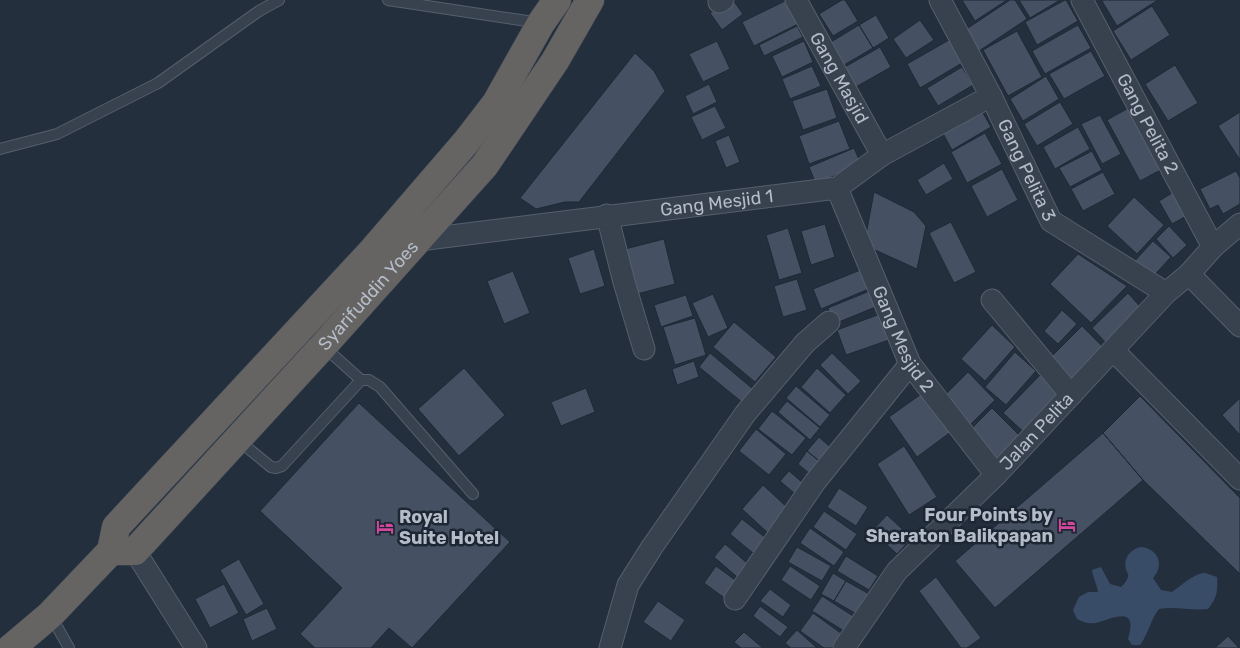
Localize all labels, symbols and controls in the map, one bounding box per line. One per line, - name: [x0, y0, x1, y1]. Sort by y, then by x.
- street label: Gang Masjid: [805, 28, 873, 127]
- street label: Gang Pelita 2: [1112, 70, 1183, 178]
- street label: Gang Pelita 3: [993, 115, 1061, 225]
- street label: Gang Mesjid 1: [659, 185, 774, 221]
- street label: Syarifuddin Yoes: [313, 236, 423, 355]
- street label: Gang Mesjid 2: [868, 282, 939, 397]
- street label: Jalan Pelita: [995, 388, 1078, 475]
- place label: Four Points by Sheraton Balikpapan: [866, 504, 1053, 547]
- place label: Royal Suite Hotel: [399, 506, 499, 549]
- hotel icon: Four Points by Sheraton Balikpapan: [1057, 515, 1077, 535]
- hotel icon: Royal Suite Hotel: [375, 517, 395, 537]

